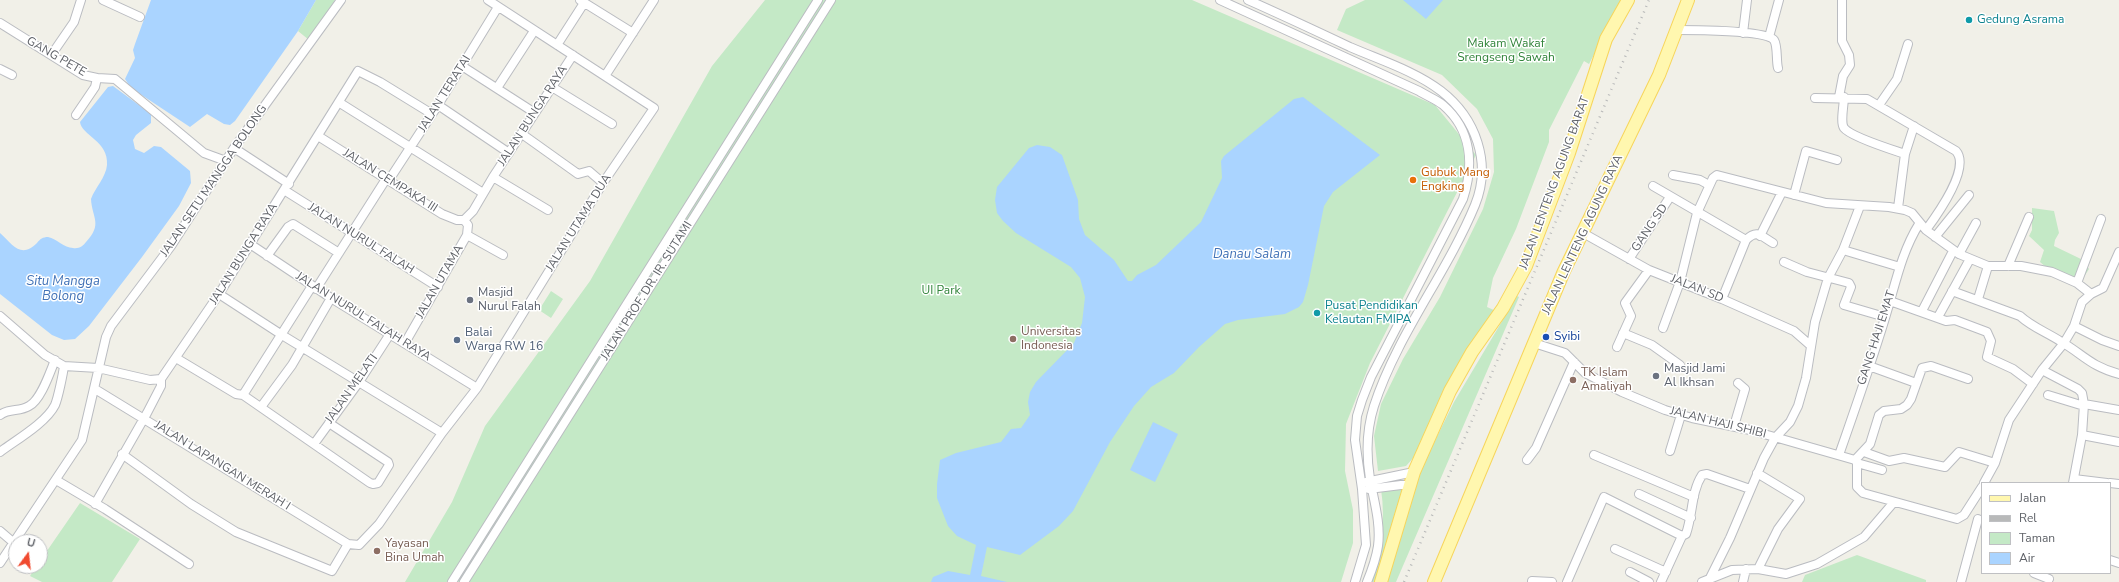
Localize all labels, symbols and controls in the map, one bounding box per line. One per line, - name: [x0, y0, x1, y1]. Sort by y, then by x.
- place label: Gedung Asrama: [1977, 13, 2064, 27]
- marker: Gedung Asrama: [1964, 15, 1974, 25]
- street label: GANG PETE: [23, 34, 89, 80]
- park label: Makam Wakaf Srengseng Sawah: [1457, 37, 1555, 65]
- street label: JALAN TERATAI: [416, 53, 474, 135]
- street label: JALAN BUNGA RAYA: [495, 63, 571, 169]
- street label: JALAN LENTENG AGUNG BARAT: [1517, 94, 1593, 272]
- street label: JALAN SETU MANGGA BOLONG: [158, 102, 270, 260]
- street label: JALAN CEMPAKA III: [340, 146, 440, 216]
- street label: JALAN LENTENG AGUNG RAYA: [1540, 153, 1626, 317]
- place label: Gubuk Mang Engking: [1421, 166, 1490, 194]
- street label: JALAN UTAMA DUA: [543, 172, 615, 274]
- marker: Gubuk Mang Engking: [1408, 175, 1418, 185]
- street label: JALAN NURUL FALAH: [305, 200, 417, 278]
- street label: JALAN BUNGA RAYA: [207, 201, 281, 307]
- street label: GANG SD: [1629, 201, 1671, 255]
- street label: JALAN PROF. DR. IR. SUTAMI: [598, 219, 696, 363]
- street label: JALAN UTAMA: [413, 243, 467, 321]
- water label: Danau Salam: [1213, 247, 1291, 263]
- street label: JALAN NURUL FALAH RAYA: [293, 269, 433, 365]
- street label: JALAN SD: [1668, 272, 1726, 306]
- water label: Situ Mangga Bolong: [26, 274, 100, 305]
- park label: UI Park: [922, 284, 960, 298]
- place label: Masjid Nurul Falah: [478, 286, 541, 314]
- street label: GANG HAJI EMAT: [1855, 289, 1899, 387]
- marker: Masjid Nurul Falah: [465, 295, 475, 305]
- place label: Pusat Pendidikan Kelautan FMIPA: [1325, 299, 1418, 327]
- marker: Pusat Pendidikan Kelautan FMIPA: [1312, 308, 1322, 318]
- place label: Universitas Indonesia: [1021, 325, 1081, 353]
- place label: Balai Warga RW 16: [465, 326, 543, 354]
- place label: Syibi: [1554, 330, 1580, 344]
- marker: Syibi: [1541, 332, 1551, 342]
- marker: Universitas Indonesia: [1008, 334, 1018, 344]
- marker: Balai Warga RW 16: [452, 335, 462, 345]
- street label: JALAN MELATI: [323, 352, 381, 426]
- place label: Masjid Jami Al Ikhsan: [1664, 362, 1725, 390]
- place label: TK Islam Amaliyah: [1581, 366, 1632, 394]
- marker: Masjid Jami Al Ikhsan: [1651, 371, 1661, 381]
- marker: TK Islam Amaliyah: [1568, 375, 1578, 385]
- street label: JALAN HAJI SHIBI: [1668, 404, 1768, 442]
- street label: JALAN LAPANGAN MERAH I: [151, 418, 293, 514]
- legend: [1981, 482, 2111, 574]
- text: Jalan: [2019, 490, 2046, 506]
- text: Rel: [2019, 510, 2037, 526]
- text: Taman: [2019, 530, 2055, 546]
- north arrow: [8, 534, 48, 574]
- text: U: [25, 535, 37, 551]
- place label: Yayasan Bina Umah: [385, 537, 444, 565]
- marker: Yayasan Bina Umah: [372, 546, 382, 556]
- text: Air: [2019, 550, 2035, 566]

